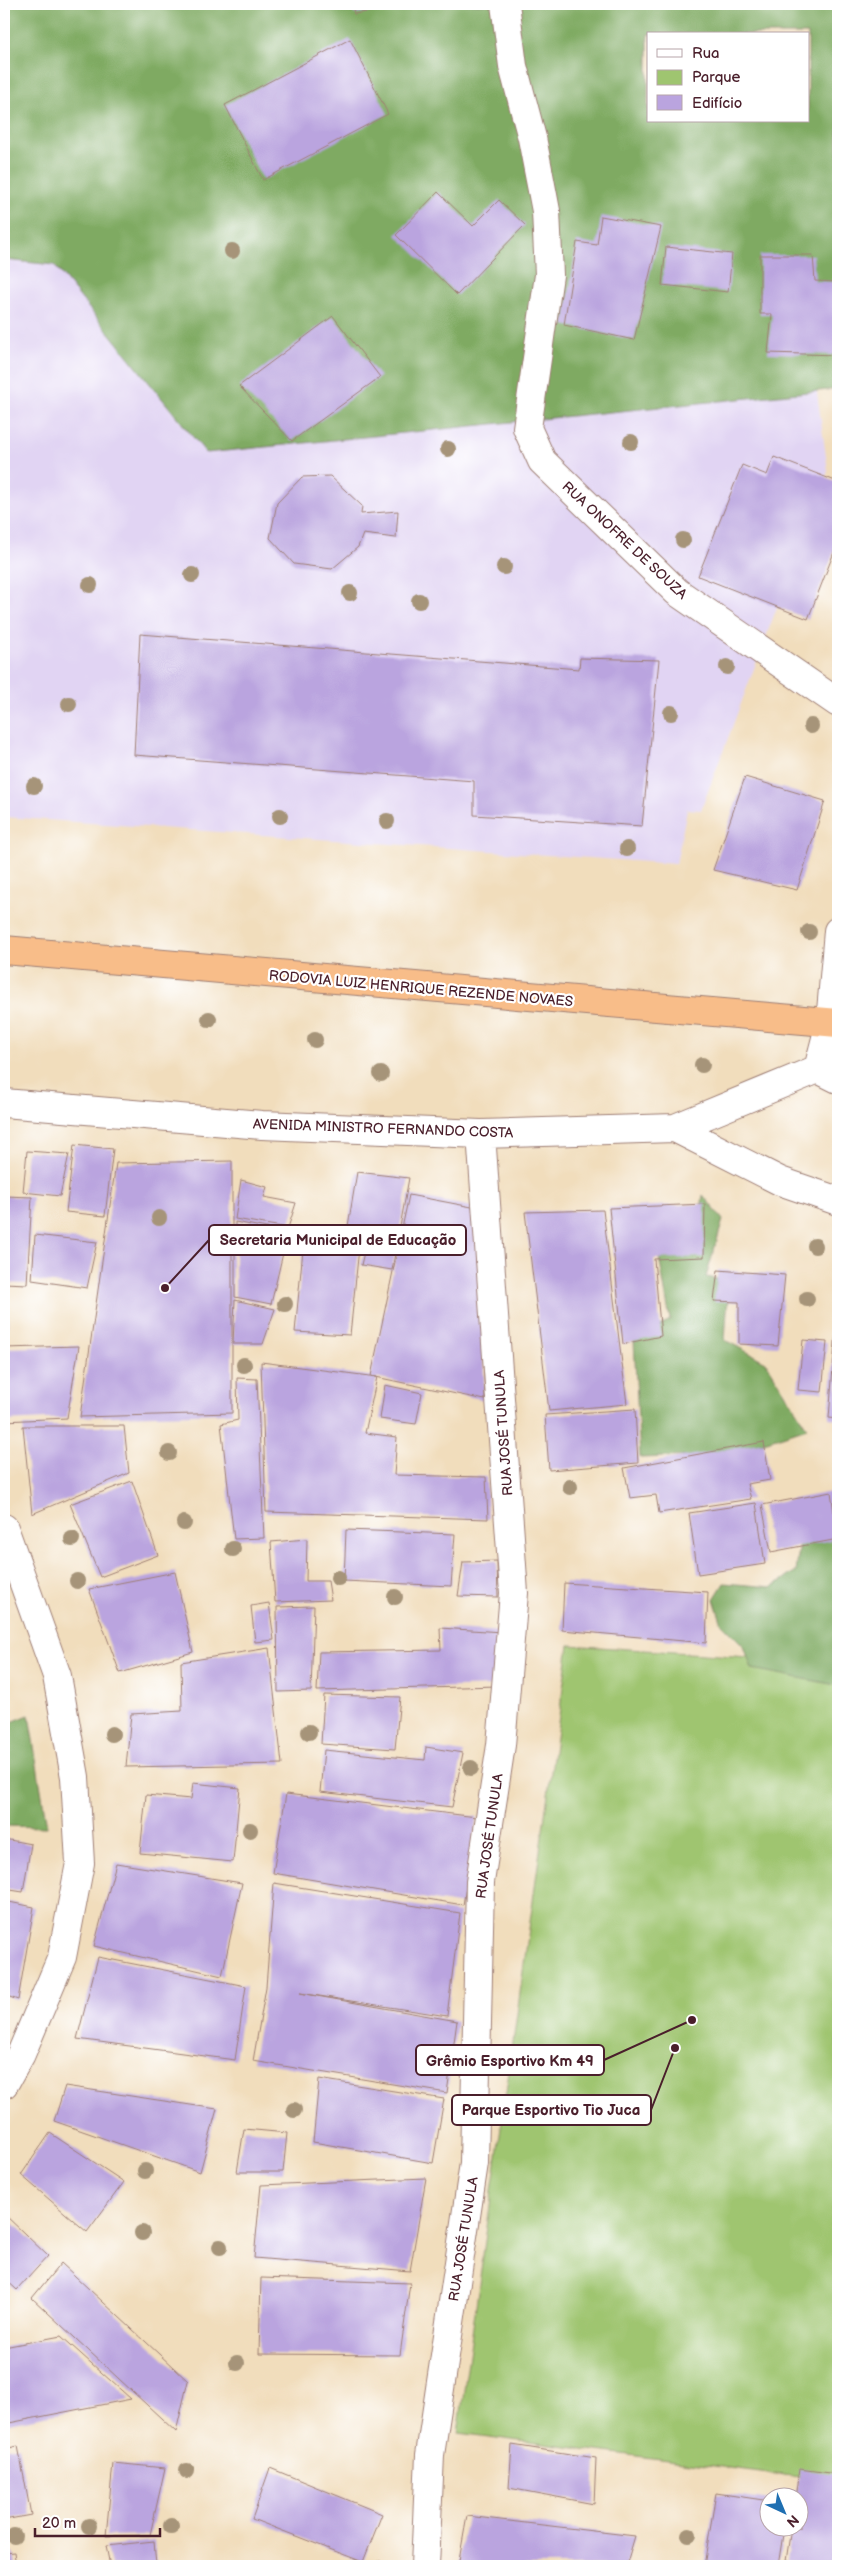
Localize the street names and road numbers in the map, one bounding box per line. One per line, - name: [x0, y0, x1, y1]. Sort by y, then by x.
- street label: RUA ONOFRE DE SOUZA: [559, 478, 691, 603]
- street label: RODOVIA LUIZ HENRIQUE REZENDE NOVAES: [268, 967, 574, 1010]
- street label: AVENIDA MINISTRO FERNANDO COSTA: [252, 1115, 514, 1142]
- street label: RUA JOSÉ TUNULA: [490, 1369, 516, 1497]
- street label: RUA JOSÉ TUNULA: [471, 1772, 507, 1900]
- street label: RUA JOSÉ TUNULA: [444, 2175, 482, 2303]

